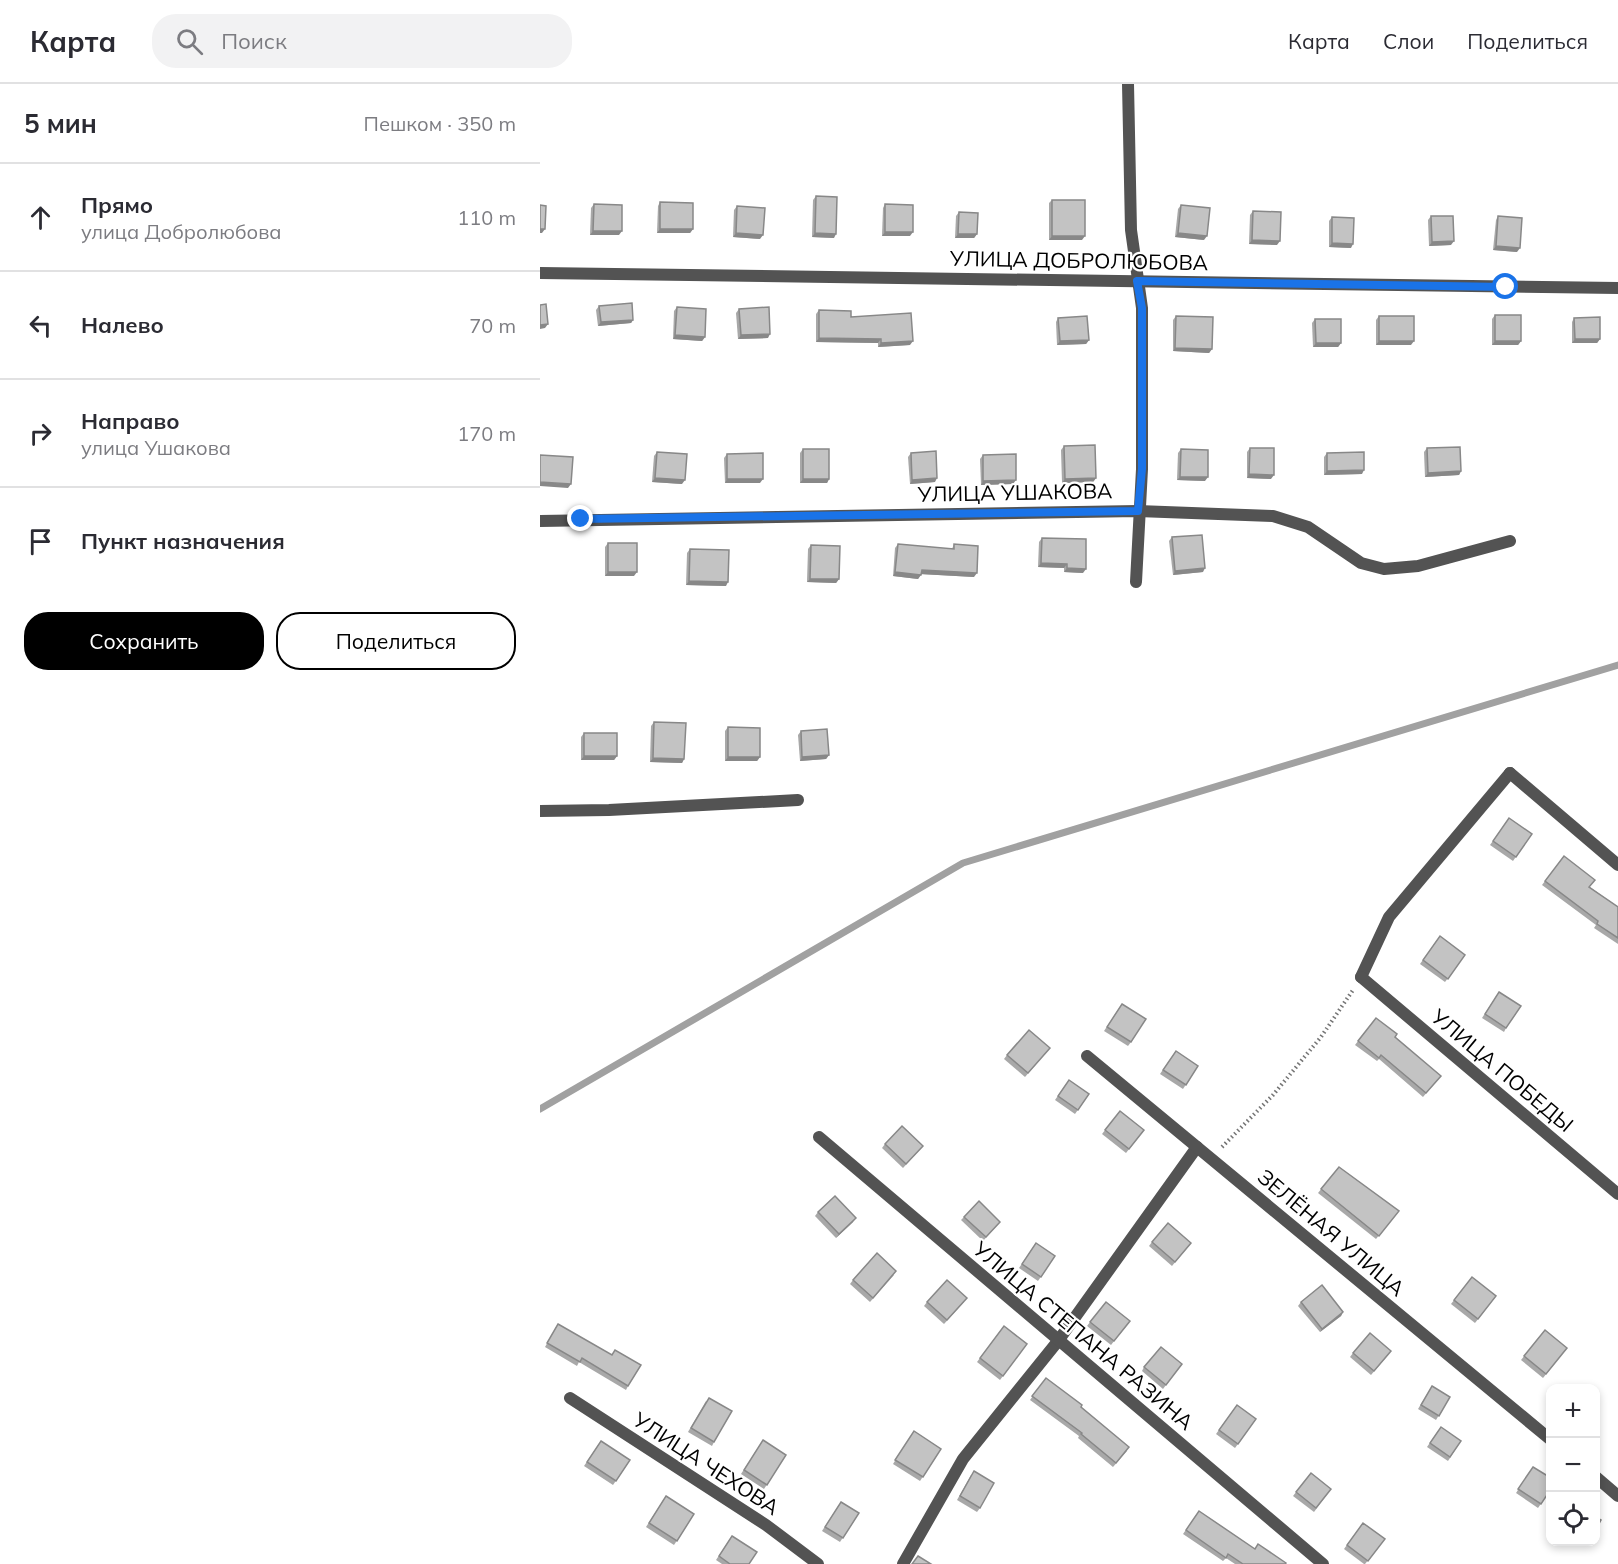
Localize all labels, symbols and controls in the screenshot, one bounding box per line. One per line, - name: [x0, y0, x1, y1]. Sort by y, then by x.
- search box: [152, 14, 572, 68]
- text: Карта: [30, 24, 116, 59]
- icon: search: [173, 25, 206, 58]
- text: Поиск: [221, 27, 287, 55]
- text: Карта: [1288, 28, 1350, 54]
- text: Слои: [1383, 28, 1434, 54]
- text: Поделиться: [1467, 28, 1588, 54]
- text: 5 мин: [24, 107, 97, 140]
- text: Пешком · 350 m: [364, 111, 516, 136]
- text: Прямо: [81, 191, 153, 219]
- icon: ahead: [24, 201, 57, 234]
- text: 110 m: [457, 205, 516, 230]
- text: улица Добролюбова: [81, 219, 282, 244]
- street label: УЛИЦА ДОБРОЛЮБОВА: [949, 245, 1209, 275]
- route start: [1492, 273, 1518, 299]
- icon: left: [24, 309, 57, 342]
- text: Налево: [81, 311, 164, 339]
- text: 70 m: [469, 313, 516, 338]
- text: Направо: [81, 407, 179, 435]
- icon: right: [24, 417, 57, 450]
- text: 170 m: [457, 421, 516, 446]
- text: улица Ушакова: [81, 435, 231, 460]
- street label: УЛИЦА УШАКОВА: [916, 477, 1113, 507]
- route end: [567, 505, 593, 531]
- icon: arrive: [24, 525, 57, 558]
- text: Пункт назначения: [81, 527, 285, 555]
- button: Сохранить: [24, 612, 264, 670]
- button: Поделиться: [276, 612, 516, 670]
- street label: УЛИЦА ПОБЕДЫ: [1426, 1003, 1579, 1137]
- street label: ЗЕЛЁНАЯ УЛИЦА: [1253, 1163, 1411, 1302]
- street label: УЛИЦА СТЕПАНА РАЗИНА: [967, 1235, 1200, 1435]
- map controls: [1546, 1384, 1600, 1546]
- button: +: [1546, 1384, 1600, 1438]
- street label: УЛИЦА ЧЕХОВА: [628, 1406, 785, 1520]
- button: −: [1546, 1438, 1600, 1492]
- button: locate: [1546, 1492, 1600, 1546]

